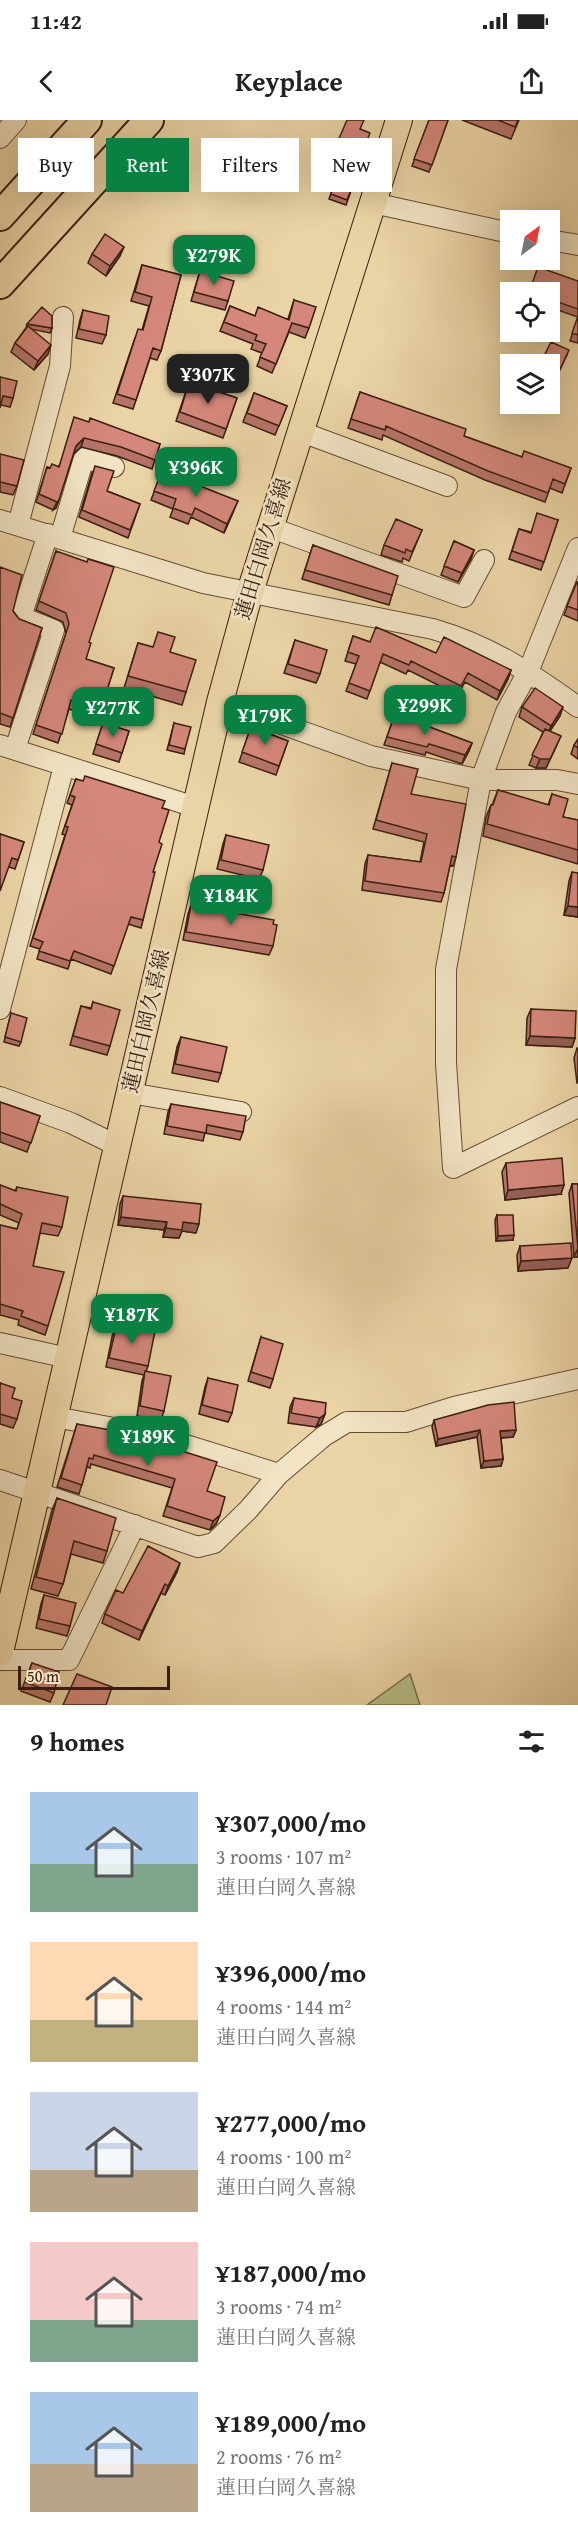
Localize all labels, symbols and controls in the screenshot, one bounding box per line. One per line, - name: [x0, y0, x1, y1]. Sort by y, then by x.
- text: 11:42: [30, 5, 82, 37]
- text: Keyplace: [235, 61, 343, 101]
- icon: back: [30, 65, 63, 98]
- icon: share: [515, 65, 548, 98]
- chip: Buy: [18, 138, 94, 192]
- chip: Rent: [106, 138, 189, 192]
- chip: Filters: [201, 138, 299, 192]
- chip: New: [311, 138, 392, 192]
- north arrow: [500, 210, 560, 270]
- map controls: [500, 210, 560, 414]
- pin: ¥279K: [172, 235, 256, 286]
- text: ¥279K: [187, 240, 241, 269]
- button: locate: [500, 282, 560, 342]
- pin: ¥307K: [166, 354, 250, 405]
- button: layers: [500, 354, 560, 414]
- text: ¥307K: [181, 359, 235, 388]
- pin: ¥396K: [154, 447, 238, 498]
- text: ¥396K: [169, 452, 223, 481]
- street label: 蓮田白岡久喜線: [226, 474, 299, 624]
- pin: ¥299K: [383, 685, 467, 736]
- pin: ¥277K: [71, 687, 155, 738]
- text: ¥299K: [398, 690, 452, 719]
- text: ¥277K: [86, 692, 140, 721]
- pin: ¥179K: [223, 695, 307, 746]
- text: ¥179K: [238, 700, 292, 729]
- pin: ¥184K: [189, 875, 273, 926]
- text: ¥184K: [204, 880, 258, 909]
- street label: 蓮田白岡久喜線: [114, 946, 177, 1096]
- pin: ¥187K: [90, 1294, 174, 1345]
- text: ¥187K: [105, 1299, 159, 1328]
- pin: ¥189K: [106, 1416, 190, 1467]
- text: ¥189K: [121, 1421, 175, 1450]
- scale bar: [18, 1663, 170, 1690]
- text: 50 m: [27, 1664, 59, 1688]
- text: 9 homes: [30, 1722, 125, 1761]
- icon: filters: [515, 1725, 548, 1758]
- text: ¥307,000/mo: [216, 1803, 366, 1842]
- icon: home: [78, 1816, 150, 1888]
- text: 3 rooms · 107 m²: [216, 1842, 351, 1871]
- text: 蓮田白岡久喜線: [216, 1872, 356, 1901]
- text: ¥396,000/mo: [216, 1953, 366, 1992]
- icon: home: [78, 1966, 150, 2038]
- text: 4 rooms · 144 m²: [216, 1992, 351, 2021]
- text: 蓮田白岡久喜線: [216, 2022, 356, 2051]
- text: ¥277,000/mo: [216, 2103, 366, 2142]
- icon: home: [78, 2116, 150, 2188]
- text: 4 rooms · 100 m²: [216, 2142, 351, 2171]
- text: 蓮田白岡久喜線: [216, 2172, 356, 2201]
- text: ¥187,000/mo: [216, 2253, 366, 2292]
- icon: home: [78, 2266, 150, 2338]
- text: 3 rooms · 74 m²: [216, 2292, 342, 2321]
- text: 蓮田白岡久喜線: [216, 2322, 356, 2351]
- text: ¥189,000/mo: [216, 2403, 366, 2442]
- icon: home: [78, 2416, 150, 2488]
- text: 2 rooms · 76 m²: [216, 2442, 342, 2471]
- text: 蓮田白岡久喜線: [216, 2472, 356, 2501]

